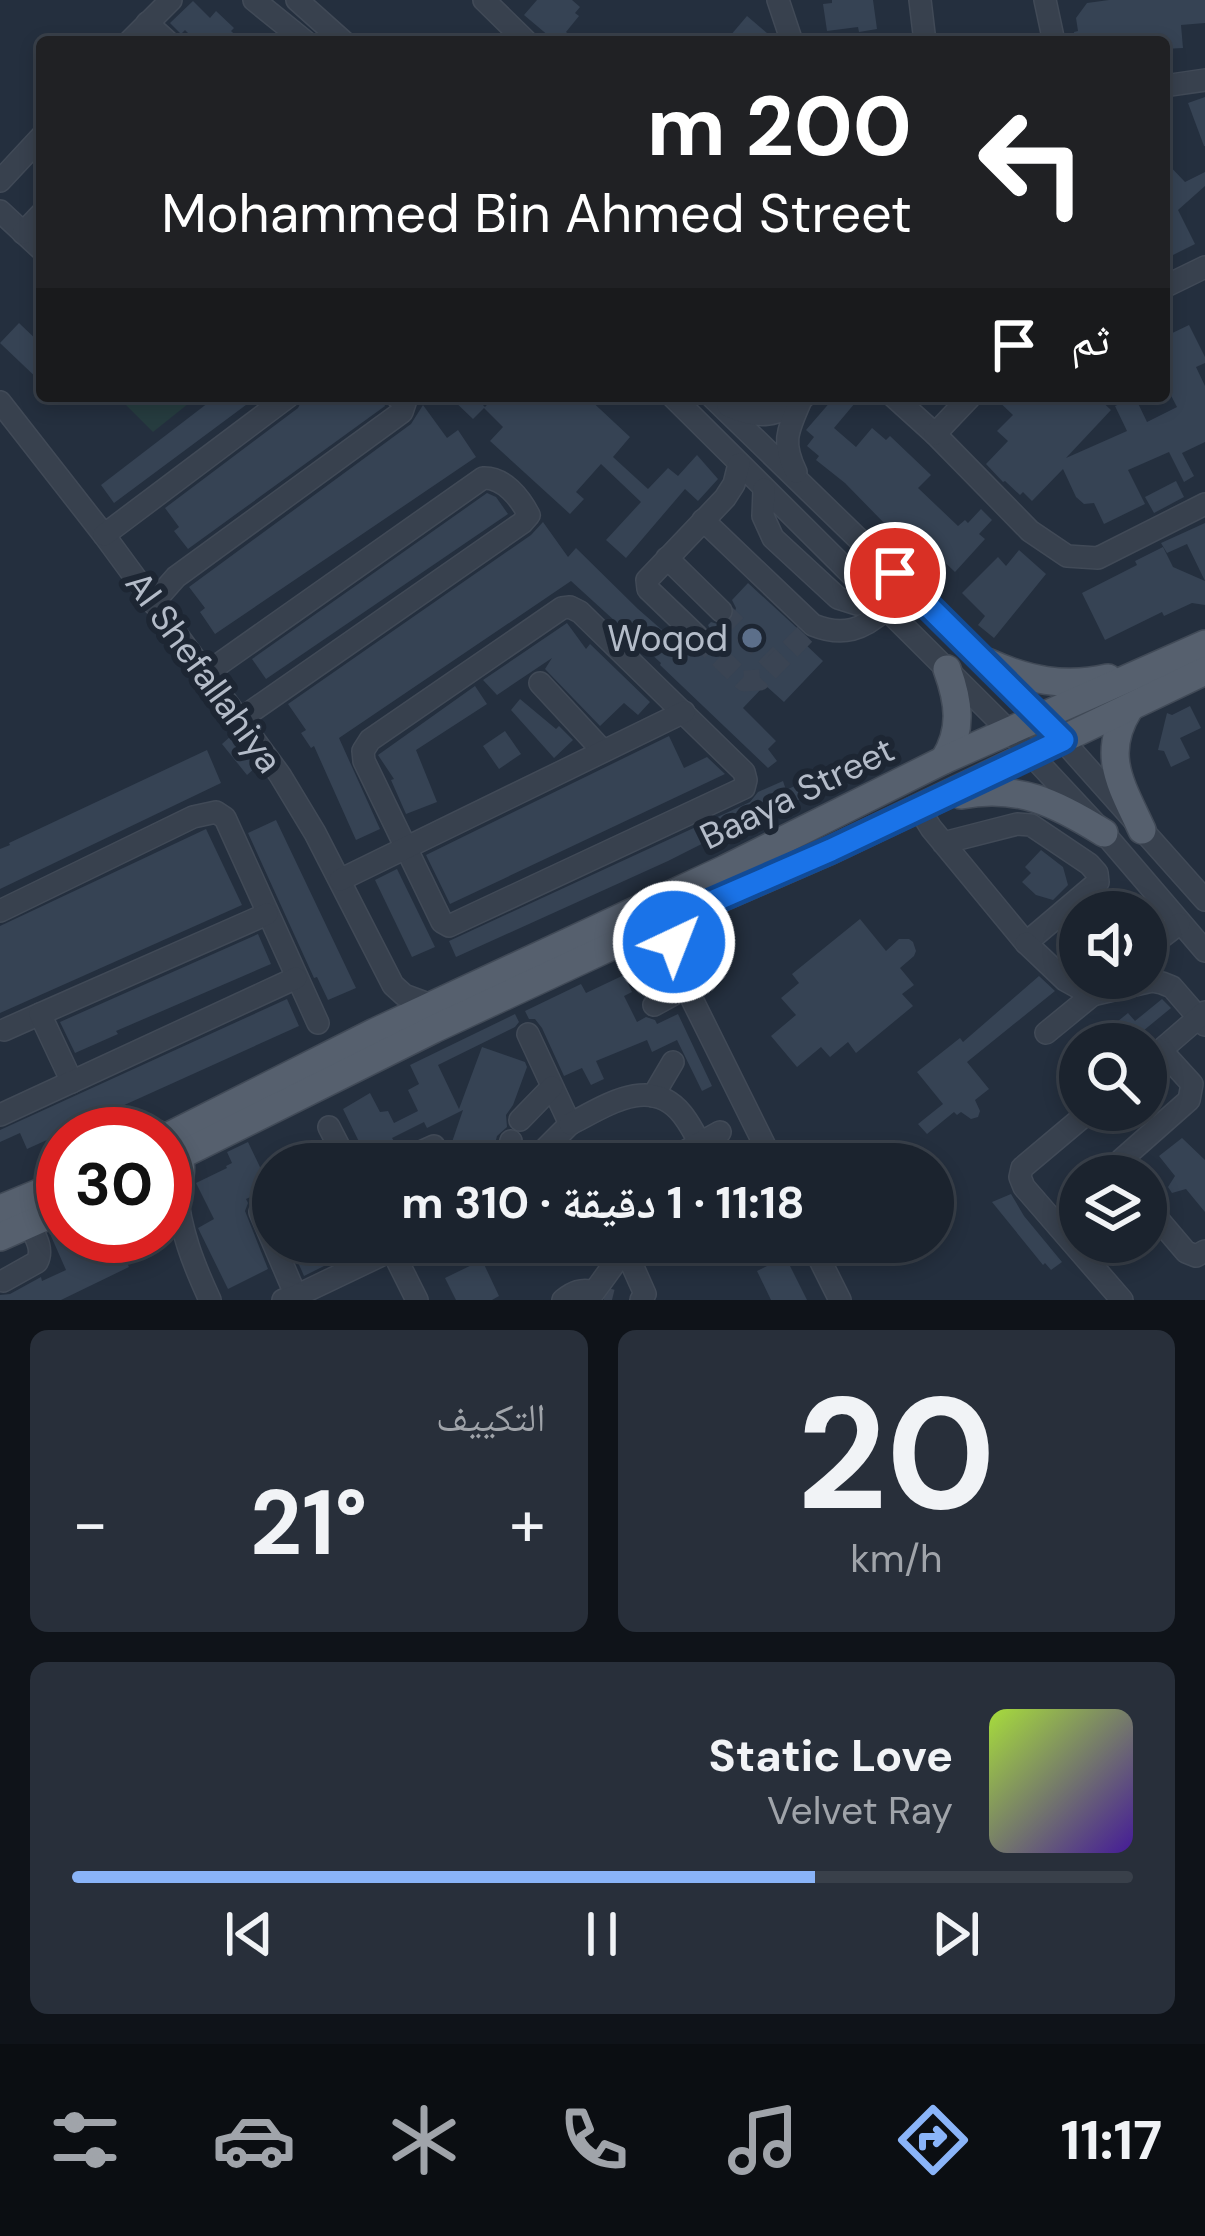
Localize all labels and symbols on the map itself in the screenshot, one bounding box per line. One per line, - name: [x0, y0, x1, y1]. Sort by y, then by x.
- pin: [844, 522, 946, 624]
- street label: Al Shefallahiya: [115, 562, 293, 782]
- place label: Woqod: [607, 615, 728, 662]
- marker: Woqod: [739, 625, 765, 651]
- street label: Baaya Street: [692, 726, 902, 860]
- position arrow: [611, 879, 737, 1005]
- speed limit sign: 30: [36, 1107, 192, 1263]

